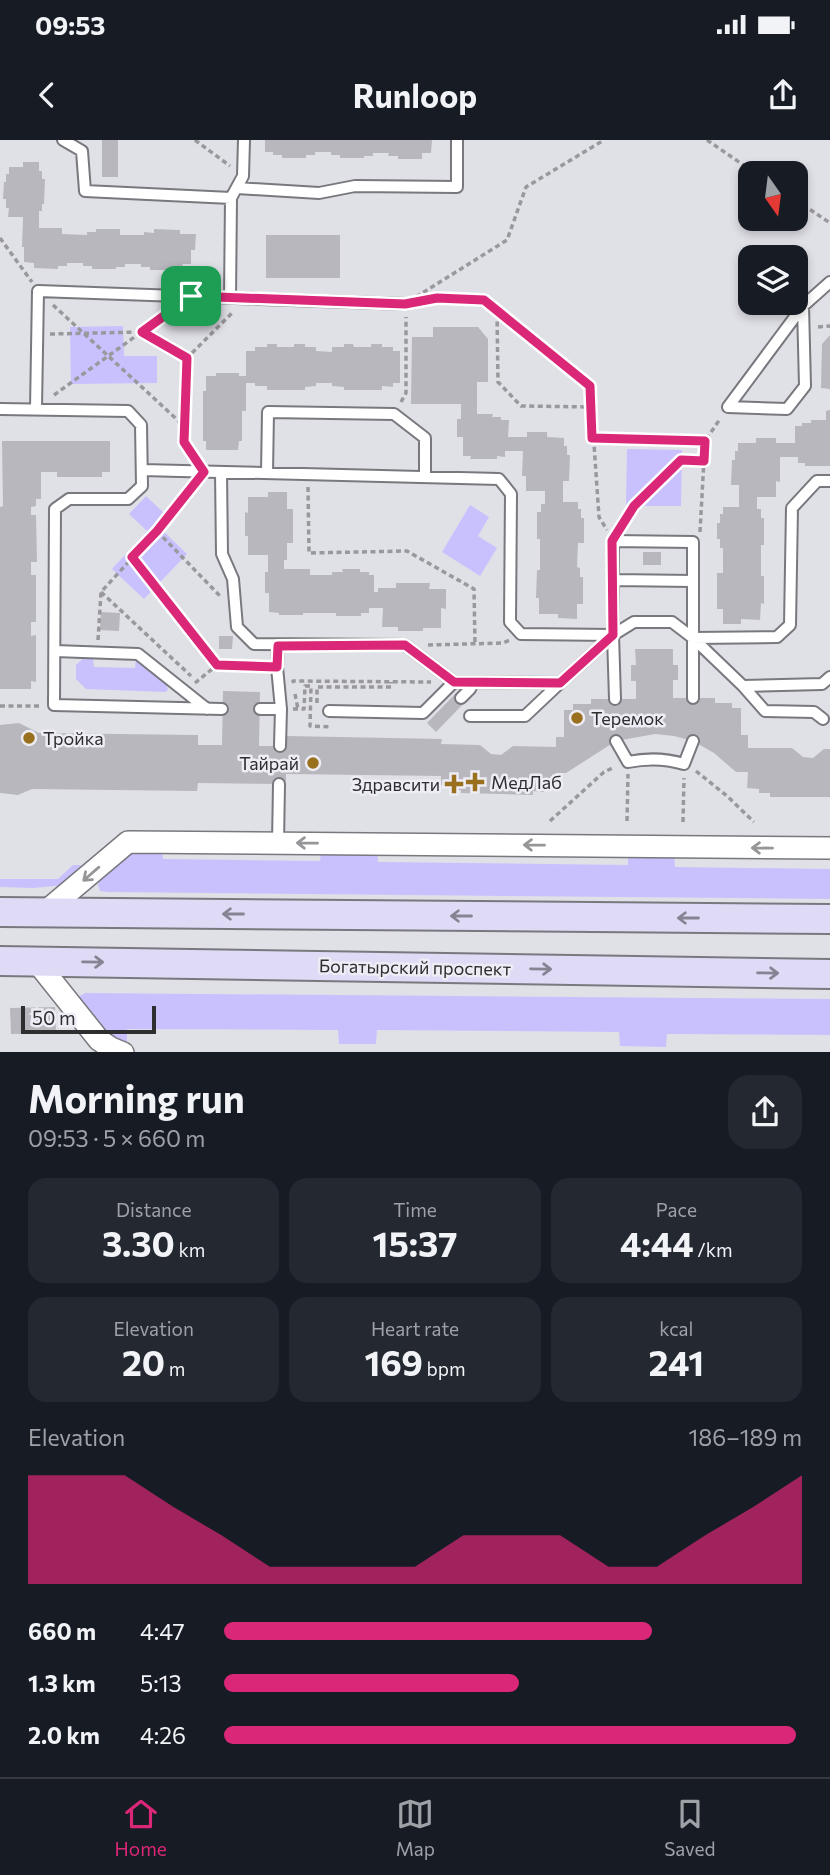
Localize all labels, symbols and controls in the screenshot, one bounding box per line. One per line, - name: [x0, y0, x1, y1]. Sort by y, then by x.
- text: 09:53: [35, 9, 106, 40]
- text: Runloop: [353, 75, 477, 115]
- icon: back: [28, 76, 66, 114]
- icon: share: [764, 76, 802, 114]
- north arrow: [738, 161, 808, 231]
- map controls: [738, 161, 808, 315]
- button: layers: [738, 245, 808, 315]
- pin: [161, 266, 221, 326]
- icon: arrive: [172, 277, 210, 315]
- place label: Теремок: [591, 707, 664, 729]
- marker: Теремок: [569, 710, 585, 726]
- place label: Тройка: [43, 727, 104, 749]
- marker: Тройка: [21, 730, 37, 746]
- place label: Тайрай: [239, 752, 299, 774]
- marker: Тайрай: [305, 755, 321, 771]
- place label: МедЛаб: [491, 771, 562, 793]
- marker: МедЛаб: [465, 772, 485, 792]
- place label: Здравсити: [352, 773, 440, 795]
- marker: Здравсити: [446, 776, 462, 792]
- one-way arrow: [296, 837, 319, 850]
- one-way arrow: [523, 839, 546, 852]
- one-way arrow: [751, 841, 774, 854]
- one-way arrow: [82, 866, 100, 882]
- one-way arrow: [222, 907, 245, 921]
- one-way arrow: [450, 909, 473, 923]
- one-way arrow: [677, 911, 700, 925]
- street label: Богатырский проспект: [319, 954, 512, 980]
- one-way arrow: [81, 955, 104, 969]
- one-way arrow: [529, 962, 552, 976]
- one-way arrow: [756, 966, 779, 979]
- scale bar: [21, 1003, 156, 1035]
- text: 50 m: [32, 1006, 76, 1029]
- text: Morning run: [28, 1074, 245, 1121]
- button: share: [728, 1075, 802, 1149]
- text: 09:53 · 5 × 660 m: [28, 1124, 205, 1152]
- text: Distance: [116, 1198, 191, 1221]
- text: Time: [393, 1198, 437, 1221]
- text: Pace: [656, 1198, 697, 1221]
- text: 3.30: [102, 1221, 175, 1264]
- text: 15:37: [373, 1221, 457, 1264]
- text: 4:44: [620, 1221, 694, 1264]
- text: km: [175, 1238, 205, 1261]
- text: /km: [694, 1238, 733, 1261]
- text: Elevation: [114, 1317, 194, 1340]
- text: Heart rate: [371, 1317, 459, 1340]
- text: kcal: [659, 1317, 693, 1340]
- text: 20: [122, 1340, 165, 1383]
- text: 169: [364, 1340, 423, 1383]
- text: 241: [648, 1340, 704, 1383]
- text: m: [165, 1357, 185, 1380]
- text: bpm: [423, 1357, 466, 1380]
- text: Elevation: [28, 1423, 125, 1451]
- text: 186–189 m: [688, 1423, 802, 1451]
- text: 660 m: [28, 1617, 96, 1645]
- text: 4:47: [140, 1617, 185, 1645]
- text: 1.3 km: [28, 1669, 96, 1697]
- text: 5:13: [140, 1669, 182, 1697]
- text: 2.0 km: [28, 1721, 100, 1749]
- text: 4:26: [140, 1721, 186, 1749]
- tab: Home: [115, 1795, 167, 1860]
- tab: Map: [396, 1795, 435, 1860]
- tab: Saved: [664, 1795, 715, 1860]

